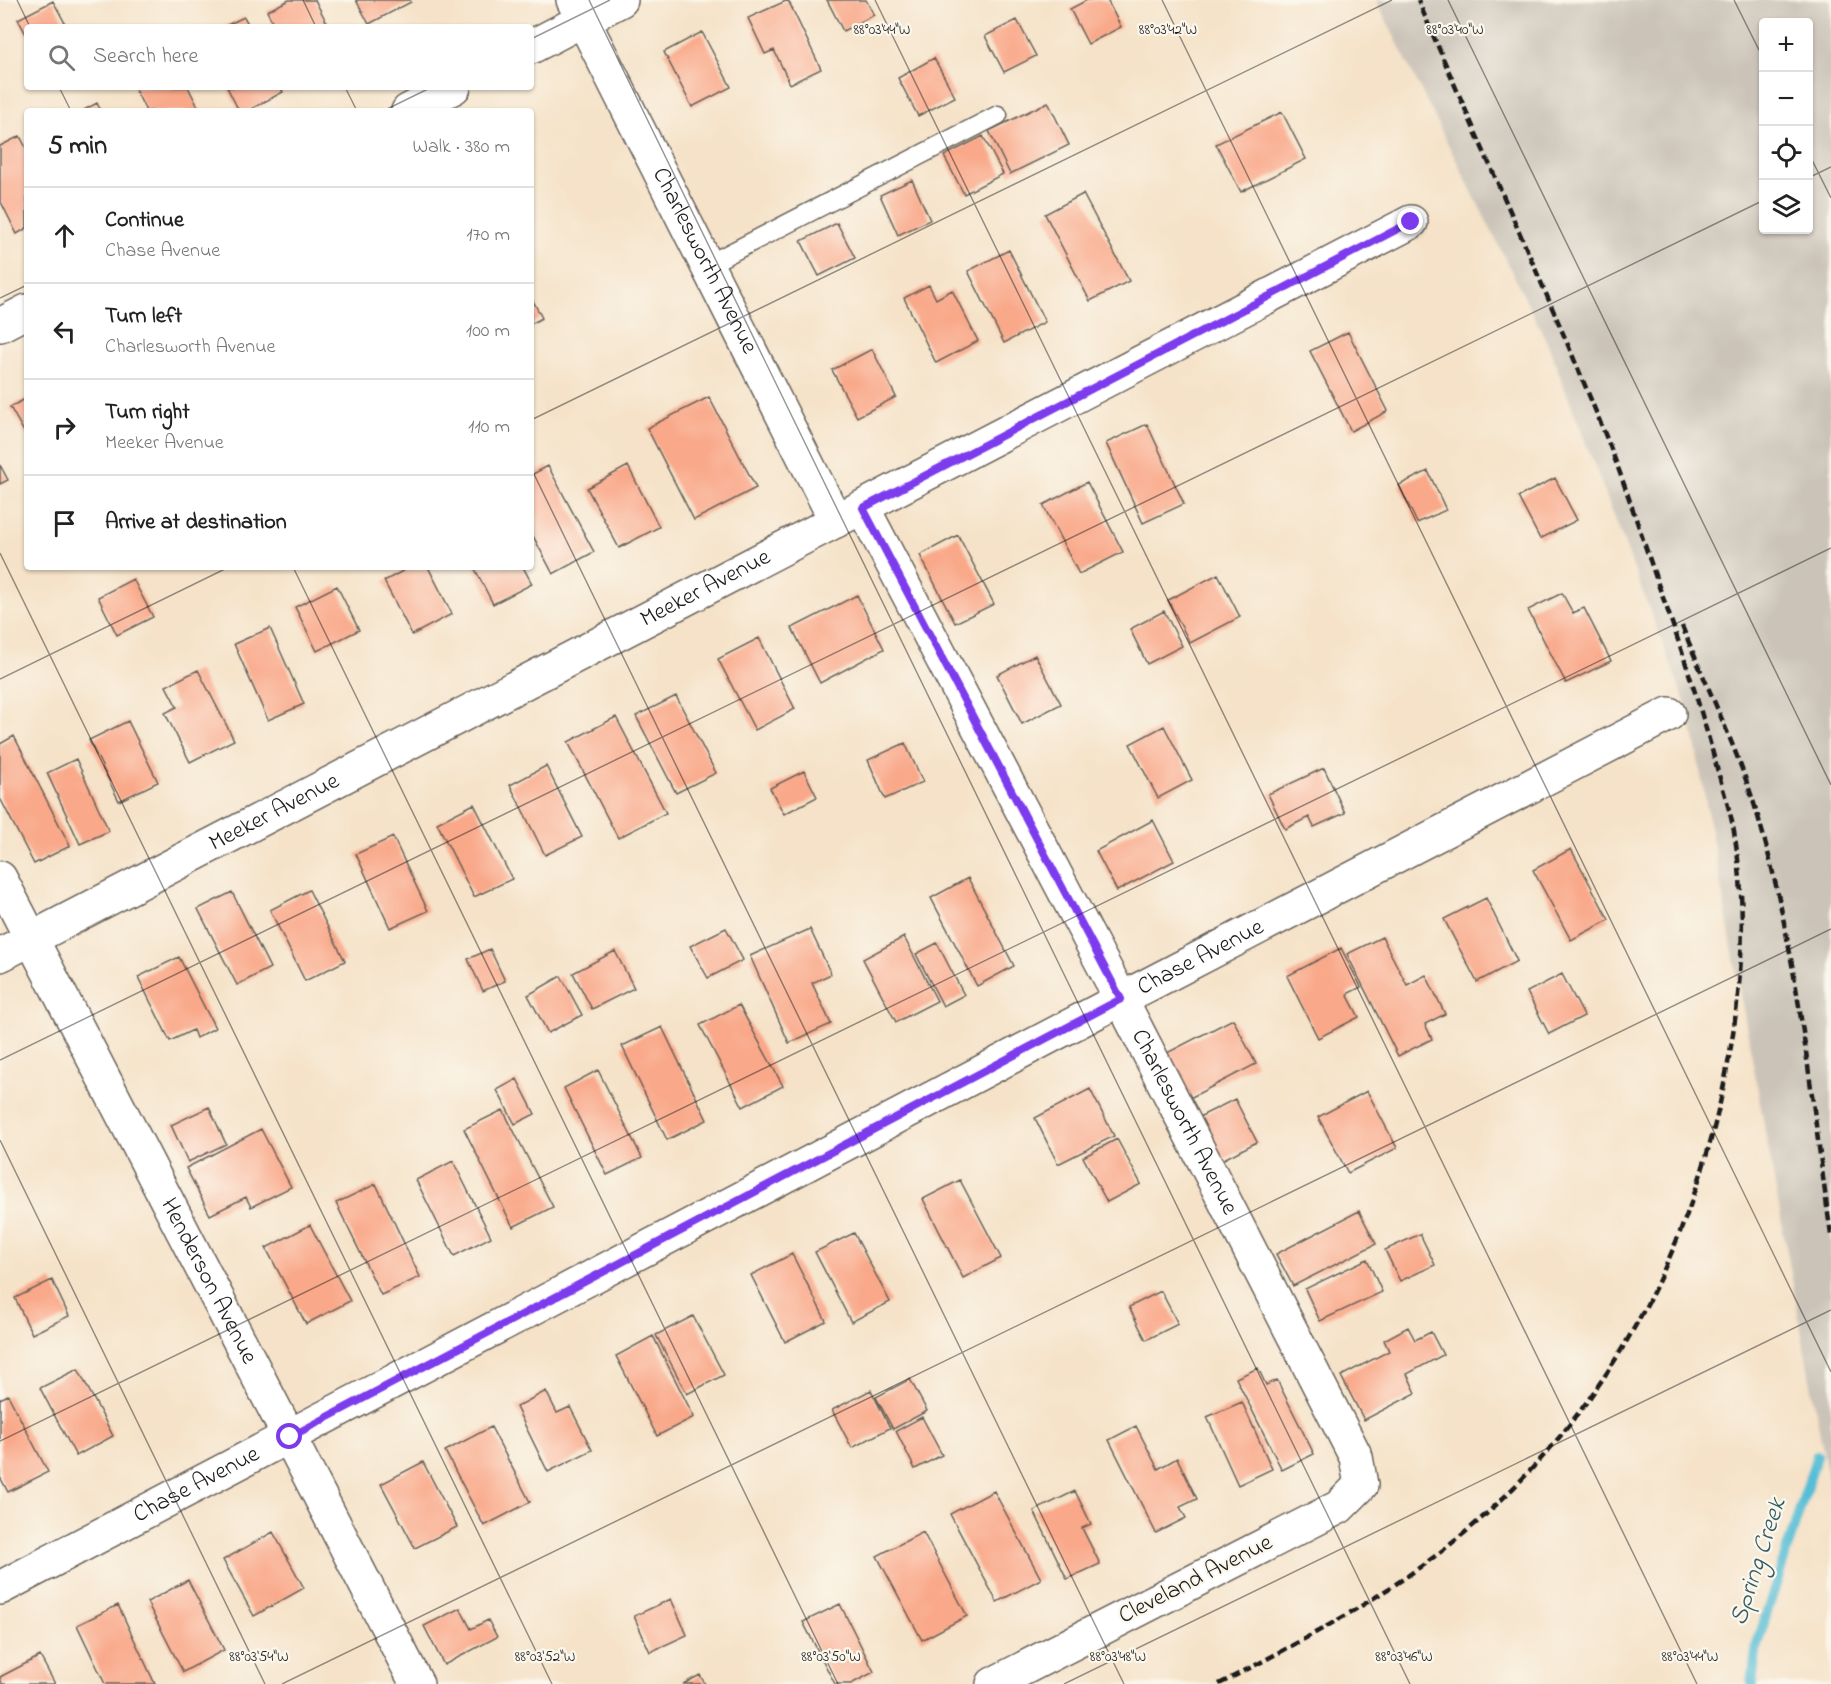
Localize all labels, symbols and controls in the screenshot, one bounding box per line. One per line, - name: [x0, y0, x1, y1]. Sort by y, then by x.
- map controls: [1759, 18, 1813, 234]
- button: +: [1759, 18, 1813, 72]
- text: 88°03'44"W: [853, 19, 911, 41]
- text: 88°03'42"W: [1139, 19, 1197, 41]
- text: 88°03'40"W: [1426, 19, 1484, 41]
- search box: [24, 24, 534, 90]
- icon: search: [45, 41, 78, 74]
- text: Search here: [93, 41, 198, 73]
- button: −: [1759, 72, 1813, 126]
- button: locate: [1759, 126, 1813, 180]
- text: 5 min: [48, 128, 107, 166]
- text: Walk · 380 m: [412, 133, 510, 162]
- street label: Charlesworth Avenue: [643, 161, 766, 360]
- button: layers: [1759, 180, 1813, 234]
- text: Continue: [105, 205, 184, 237]
- route end: [1397, 208, 1423, 234]
- icon: ahead: [48, 219, 81, 252]
- text: 170 m: [466, 221, 510, 250]
- text: Chase Avenue: [105, 237, 220, 266]
- text: Turn left: [105, 301, 182, 333]
- icon: left: [48, 315, 81, 348]
- text: 100 m: [466, 317, 510, 346]
- text: Charlesworth Avenue: [105, 333, 276, 362]
- text: Turn right: [105, 397, 190, 429]
- icon: right: [48, 411, 81, 444]
- text: 110 m: [468, 413, 510, 442]
- text: Meeker Avenue: [105, 429, 224, 458]
- icon: arrive: [48, 507, 81, 540]
- text: Arrive at destination: [105, 507, 287, 539]
- street label: Meeker Avenue: [634, 540, 777, 637]
- street label: Meeker Avenue: [203, 764, 346, 861]
- street label: Chase Avenue: [1131, 910, 1270, 1005]
- street label: Charlesworth Avenue: [1122, 1023, 1247, 1221]
- street label: Henderson Avenue: [151, 1192, 266, 1371]
- route start: [276, 1423, 302, 1449]
- street label: Chase Avenue: [127, 1437, 266, 1532]
- water label: Spring Creek: [1721, 1492, 1798, 1630]
- street label: Cleveland Avenue: [1113, 1526, 1279, 1634]
- text: 88°03'54"W: [229, 1646, 289, 1668]
- text: 88°03'52"W: [515, 1646, 575, 1668]
- text: 88°03'50"W: [801, 1646, 861, 1668]
- text: 88°03'48"W: [1090, 1646, 1146, 1668]
- text: 88°03'46"W: [1375, 1646, 1433, 1668]
- text: 88°03'44"W: [1661, 1646, 1719, 1668]

